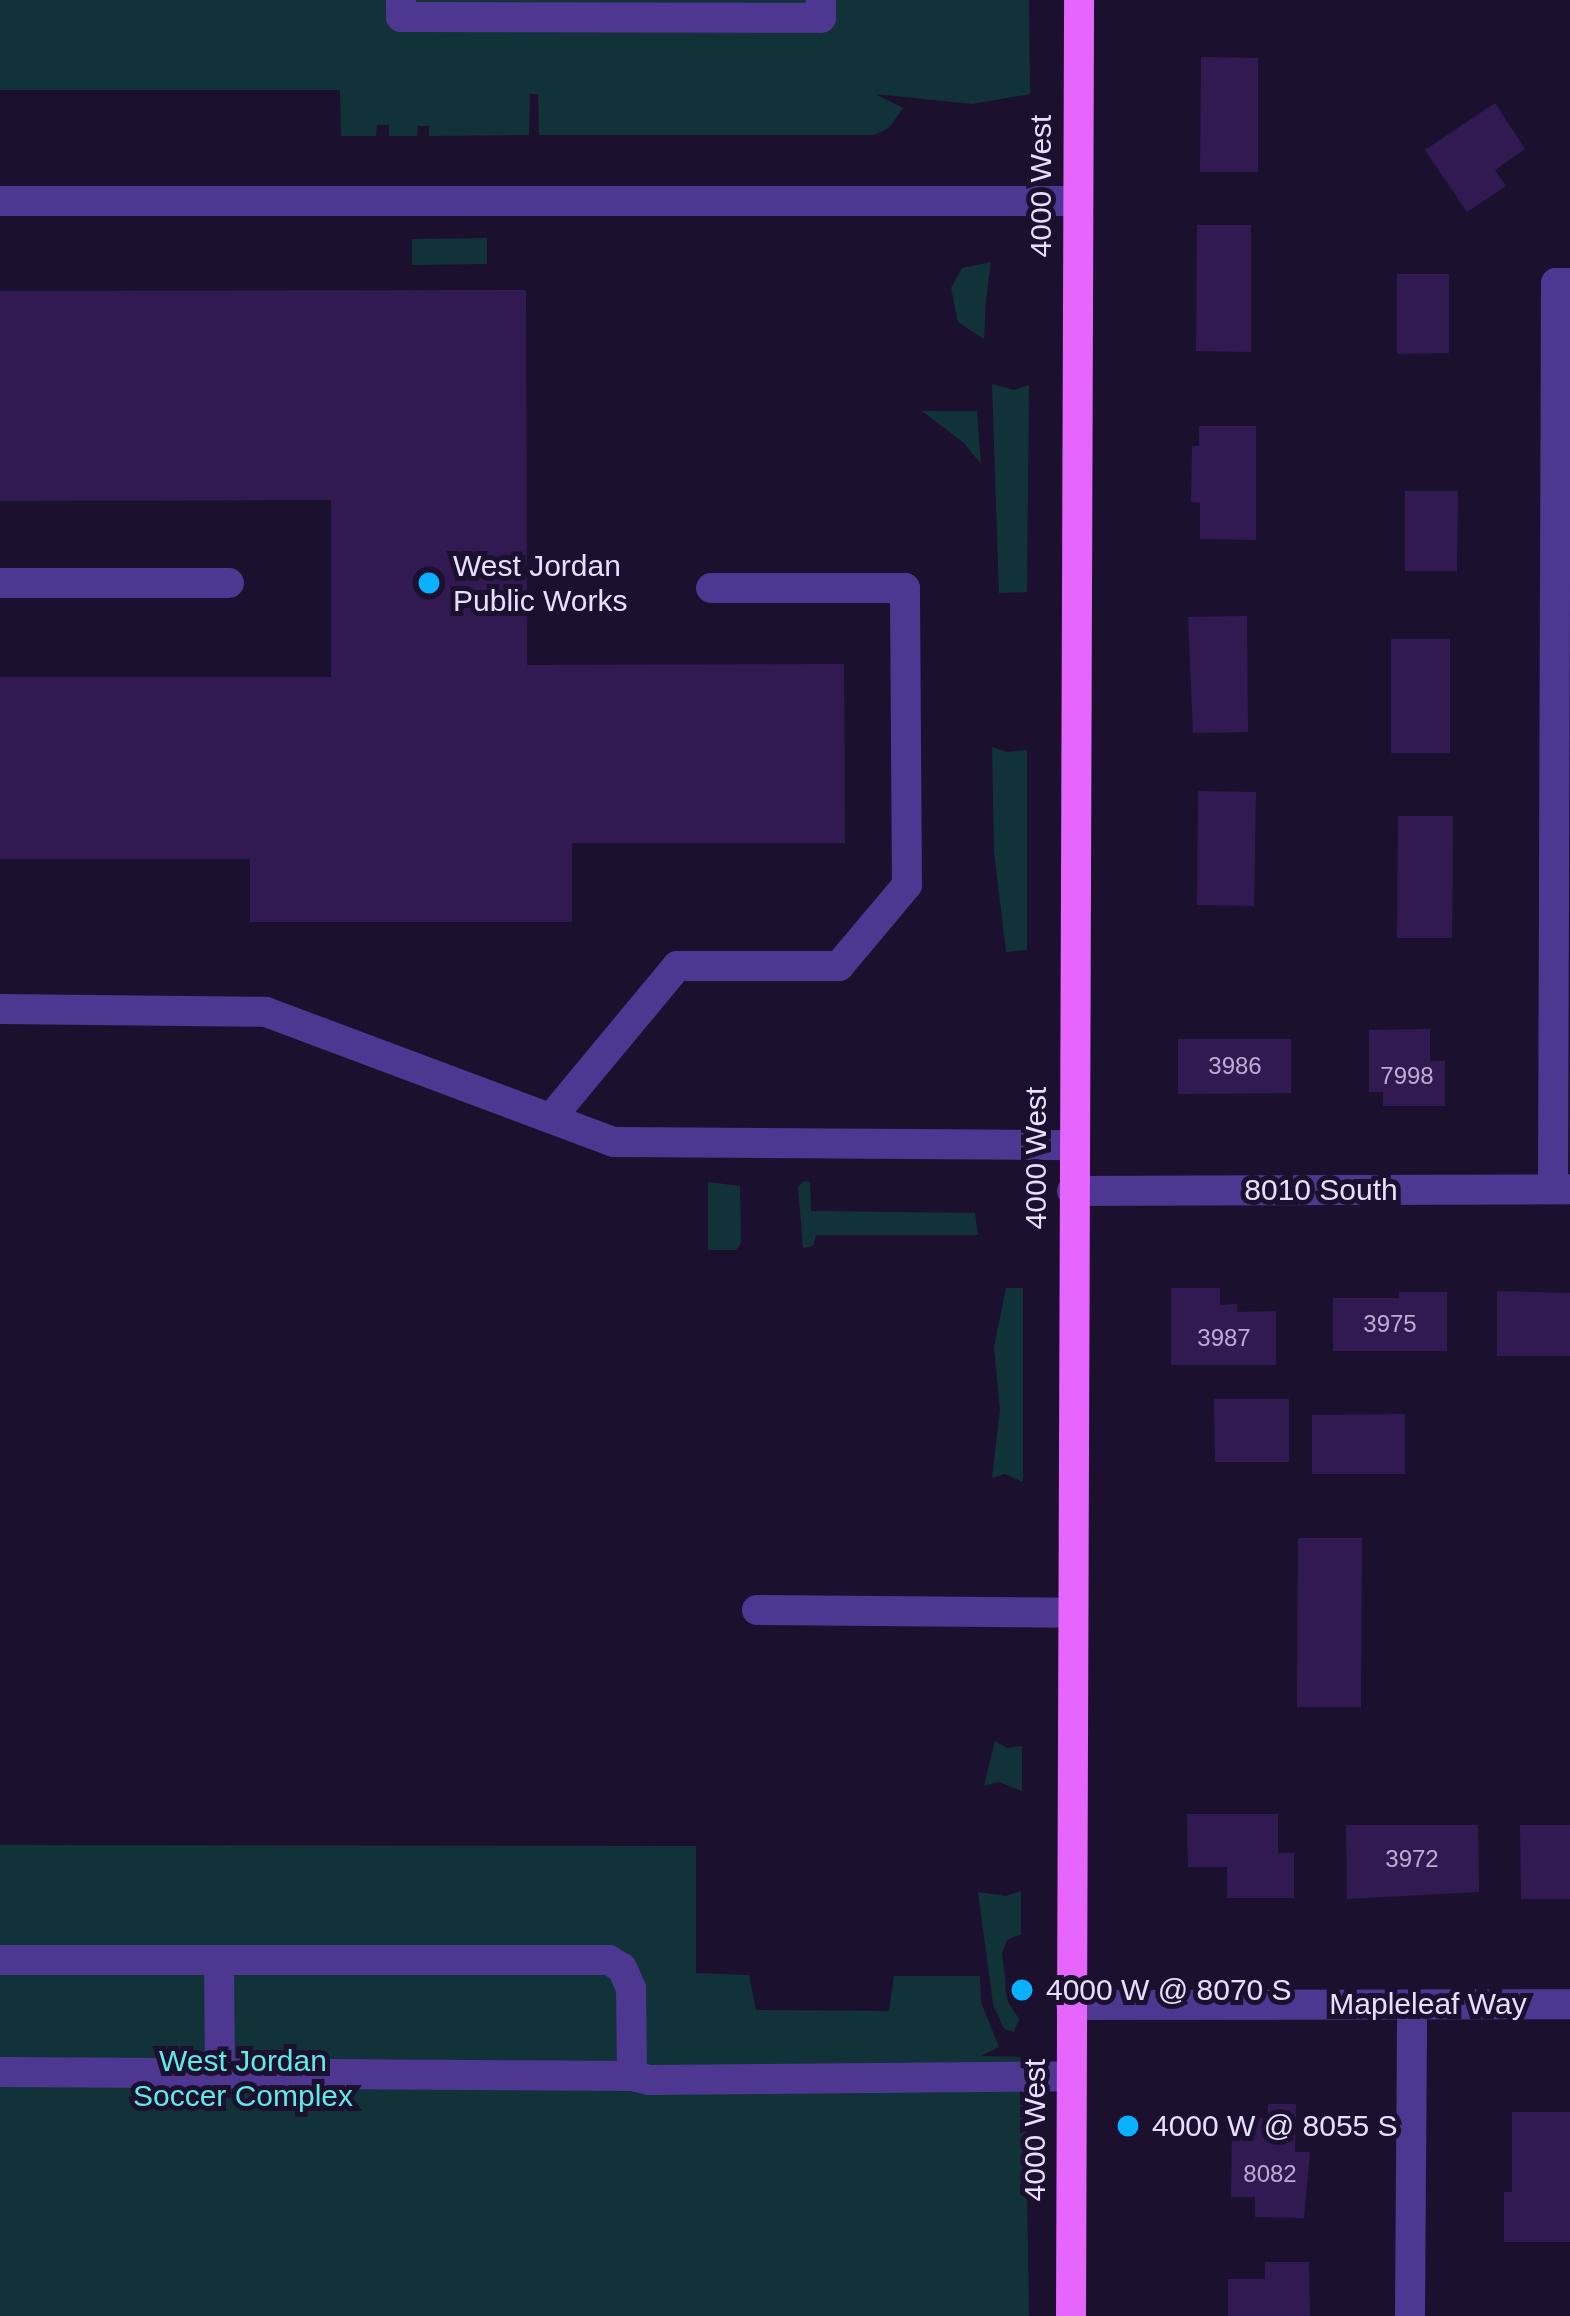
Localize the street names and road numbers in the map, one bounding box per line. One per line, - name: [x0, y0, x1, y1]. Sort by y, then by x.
- street label: 4000 West: [1023, 115, 1059, 257]
- street label: 4000 West: [1018, 1087, 1054, 1229]
- street label: 8010 South: [1244, 1172, 1398, 1208]
- street label: Mapleleaf Way: [1329, 1986, 1527, 2022]
- street label: 4000 West: [1017, 2059, 1053, 2201]

